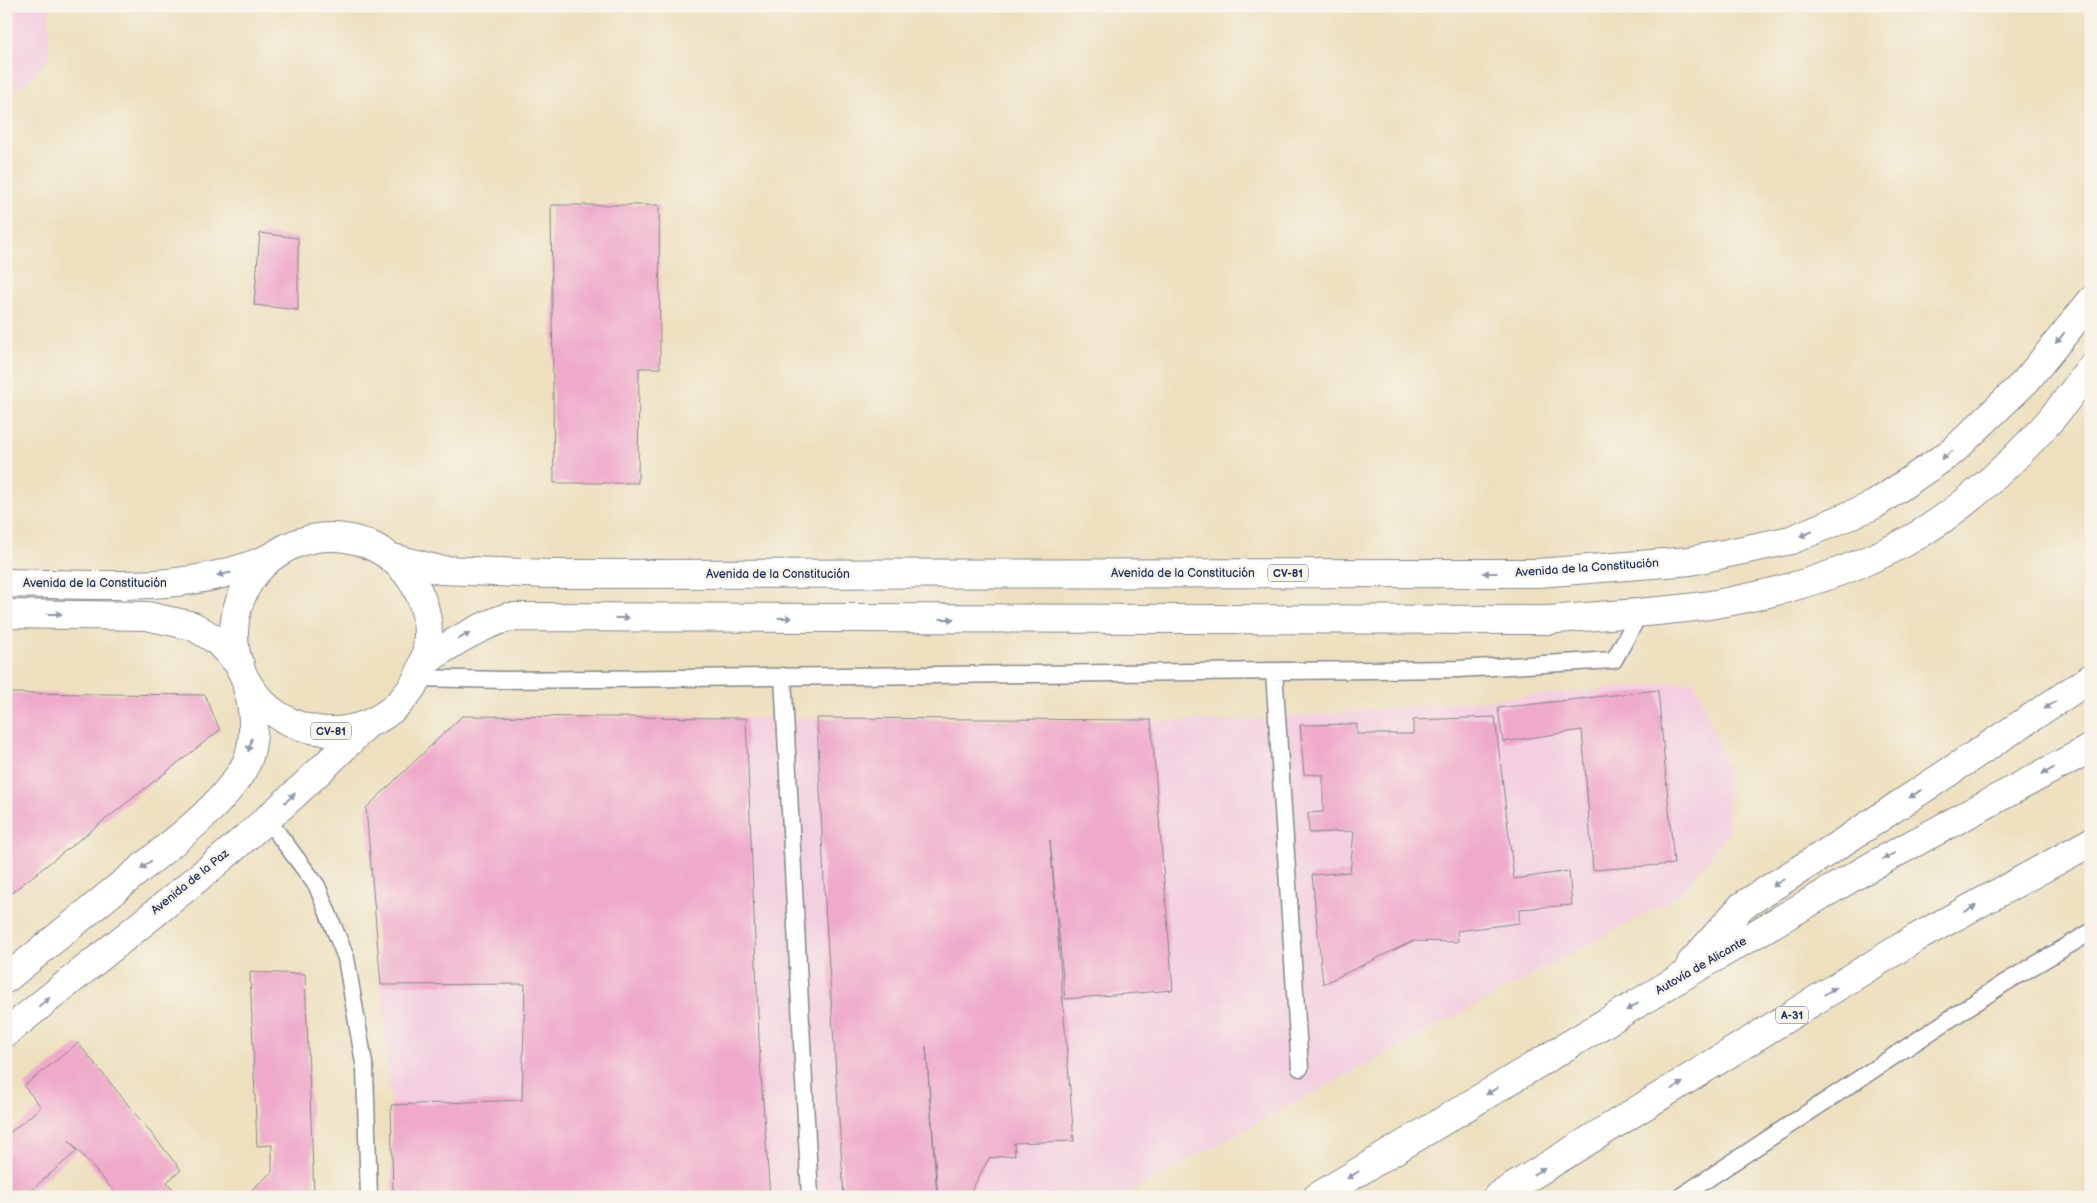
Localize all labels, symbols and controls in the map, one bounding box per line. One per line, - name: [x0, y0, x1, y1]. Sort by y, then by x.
- one-way arrow: [2055, 332, 2066, 345]
- one-way arrow: [1941, 449, 1954, 460]
- one-way arrow: [1798, 530, 1813, 538]
- street label: Avenida de la Constitución: [1515, 555, 1659, 580]
- road number: CV-81: [1268, 564, 1308, 582]
- street label: Avenida de la Constitución: [1111, 566, 1255, 581]
- street label: Avenida de la Constitución: [706, 567, 850, 582]
- one-way arrow: [1482, 569, 1498, 577]
- one-way arrow: [215, 571, 231, 579]
- street label: Avenida de la Constitución: [23, 576, 167, 591]
- one-way arrow: [47, 610, 63, 618]
- one-way arrow: [615, 614, 631, 622]
- one-way arrow: [777, 614, 793, 622]
- one-way arrow: [940, 615, 956, 623]
- one-way arrow: [457, 632, 471, 640]
- one-way arrow: [2043, 700, 2057, 709]
- road number: CV-81: [311, 722, 351, 739]
- one-way arrow: [246, 738, 254, 753]
- one-way arrow: [2041, 767, 2055, 775]
- one-way arrow: [1908, 790, 1922, 799]
- one-way arrow: [284, 792, 296, 804]
- street label: Avenida de la Paz: [148, 846, 232, 918]
- one-way arrow: [1882, 852, 1897, 860]
- one-way arrow: [139, 859, 152, 870]
- one-way arrow: [1772, 878, 1785, 888]
- one-way arrow: [1963, 904, 1977, 913]
- street label: Autovía de Alicante: [1653, 934, 1749, 998]
- one-way arrow: [1824, 987, 1837, 996]
- one-way arrow: [37, 997, 50, 1008]
- one-way arrow: [1625, 1003, 1638, 1012]
- road number: A-31: [1776, 1006, 1808, 1024]
- one-way arrow: [1671, 1081, 1684, 1090]
- one-way arrow: [1486, 1086, 1499, 1095]
- one-way arrow: [1532, 1167, 1545, 1176]
- one-way arrow: [1347, 1170, 1360, 1179]

